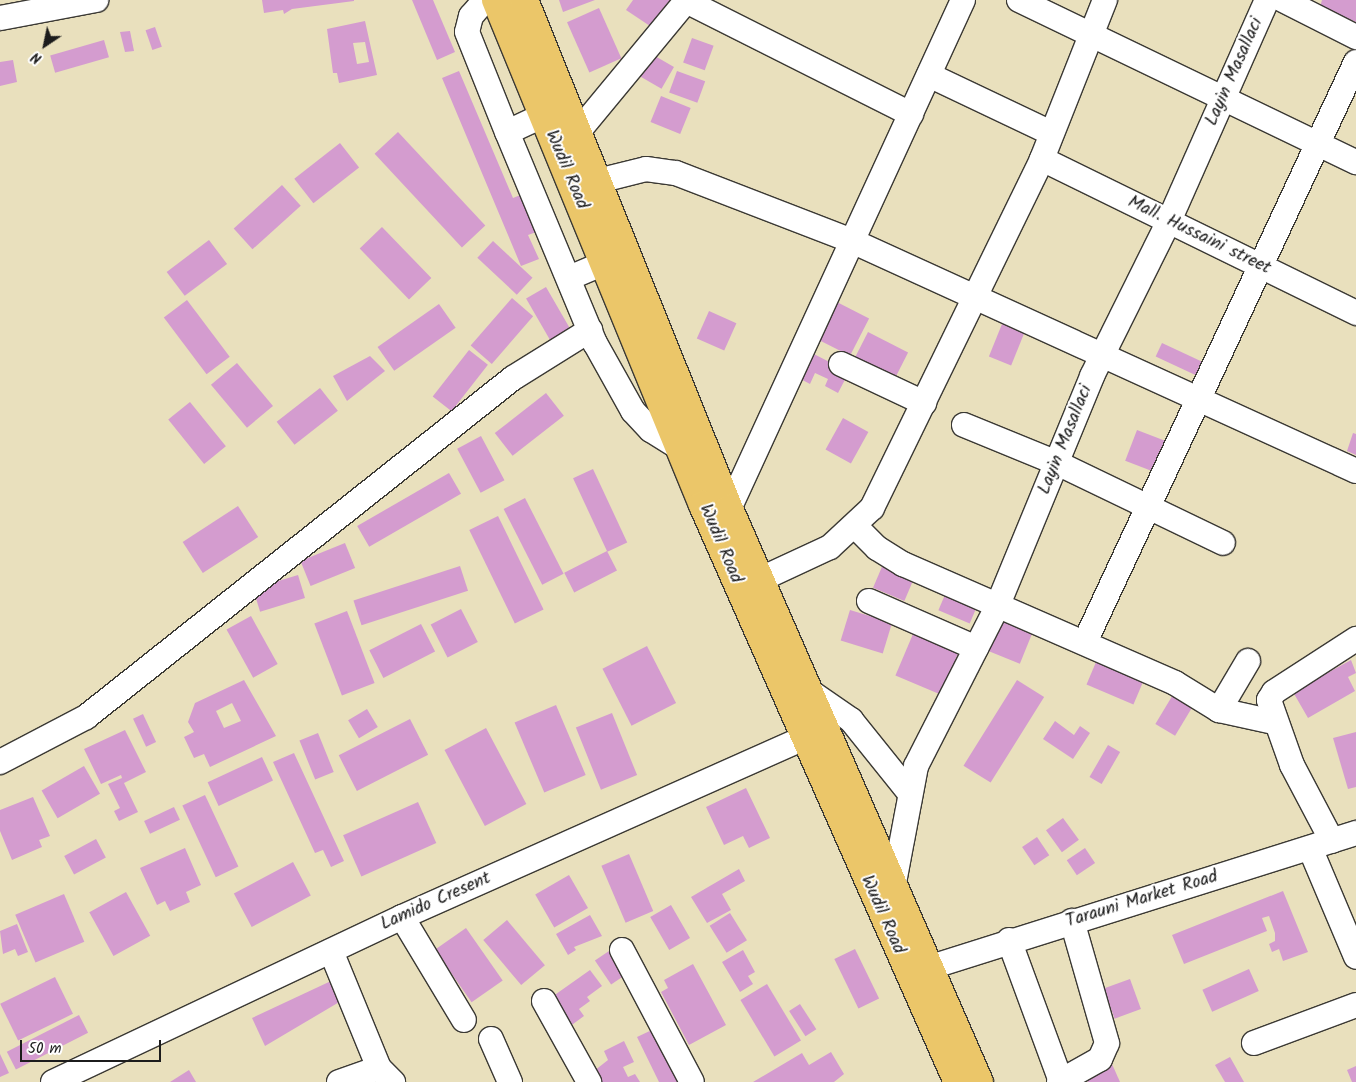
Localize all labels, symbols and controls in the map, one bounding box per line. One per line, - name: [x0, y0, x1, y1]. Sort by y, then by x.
- street label: Layin Masallaci: [1202, 15, 1268, 129]
- north arrow: [20, 20, 70, 70]
- text: N: [27, 46, 46, 69]
- street label: Wudil Road: [540, 127, 592, 213]
- street label: Mall. Hussaini street: [1124, 192, 1274, 280]
- street label: Layin Masallaci: [1034, 382, 1098, 498]
- street label: Wudil Road: [694, 501, 746, 587]
- street label: Tarauni Market Road: [1063, 867, 1221, 933]
- street label: Lamido Cresent: [378, 868, 494, 936]
- street label: Wudil Road: [855, 872, 909, 958]
- scale bar: [22, 1030, 164, 1062]
- text: 50 m: [28, 1037, 62, 1061]

